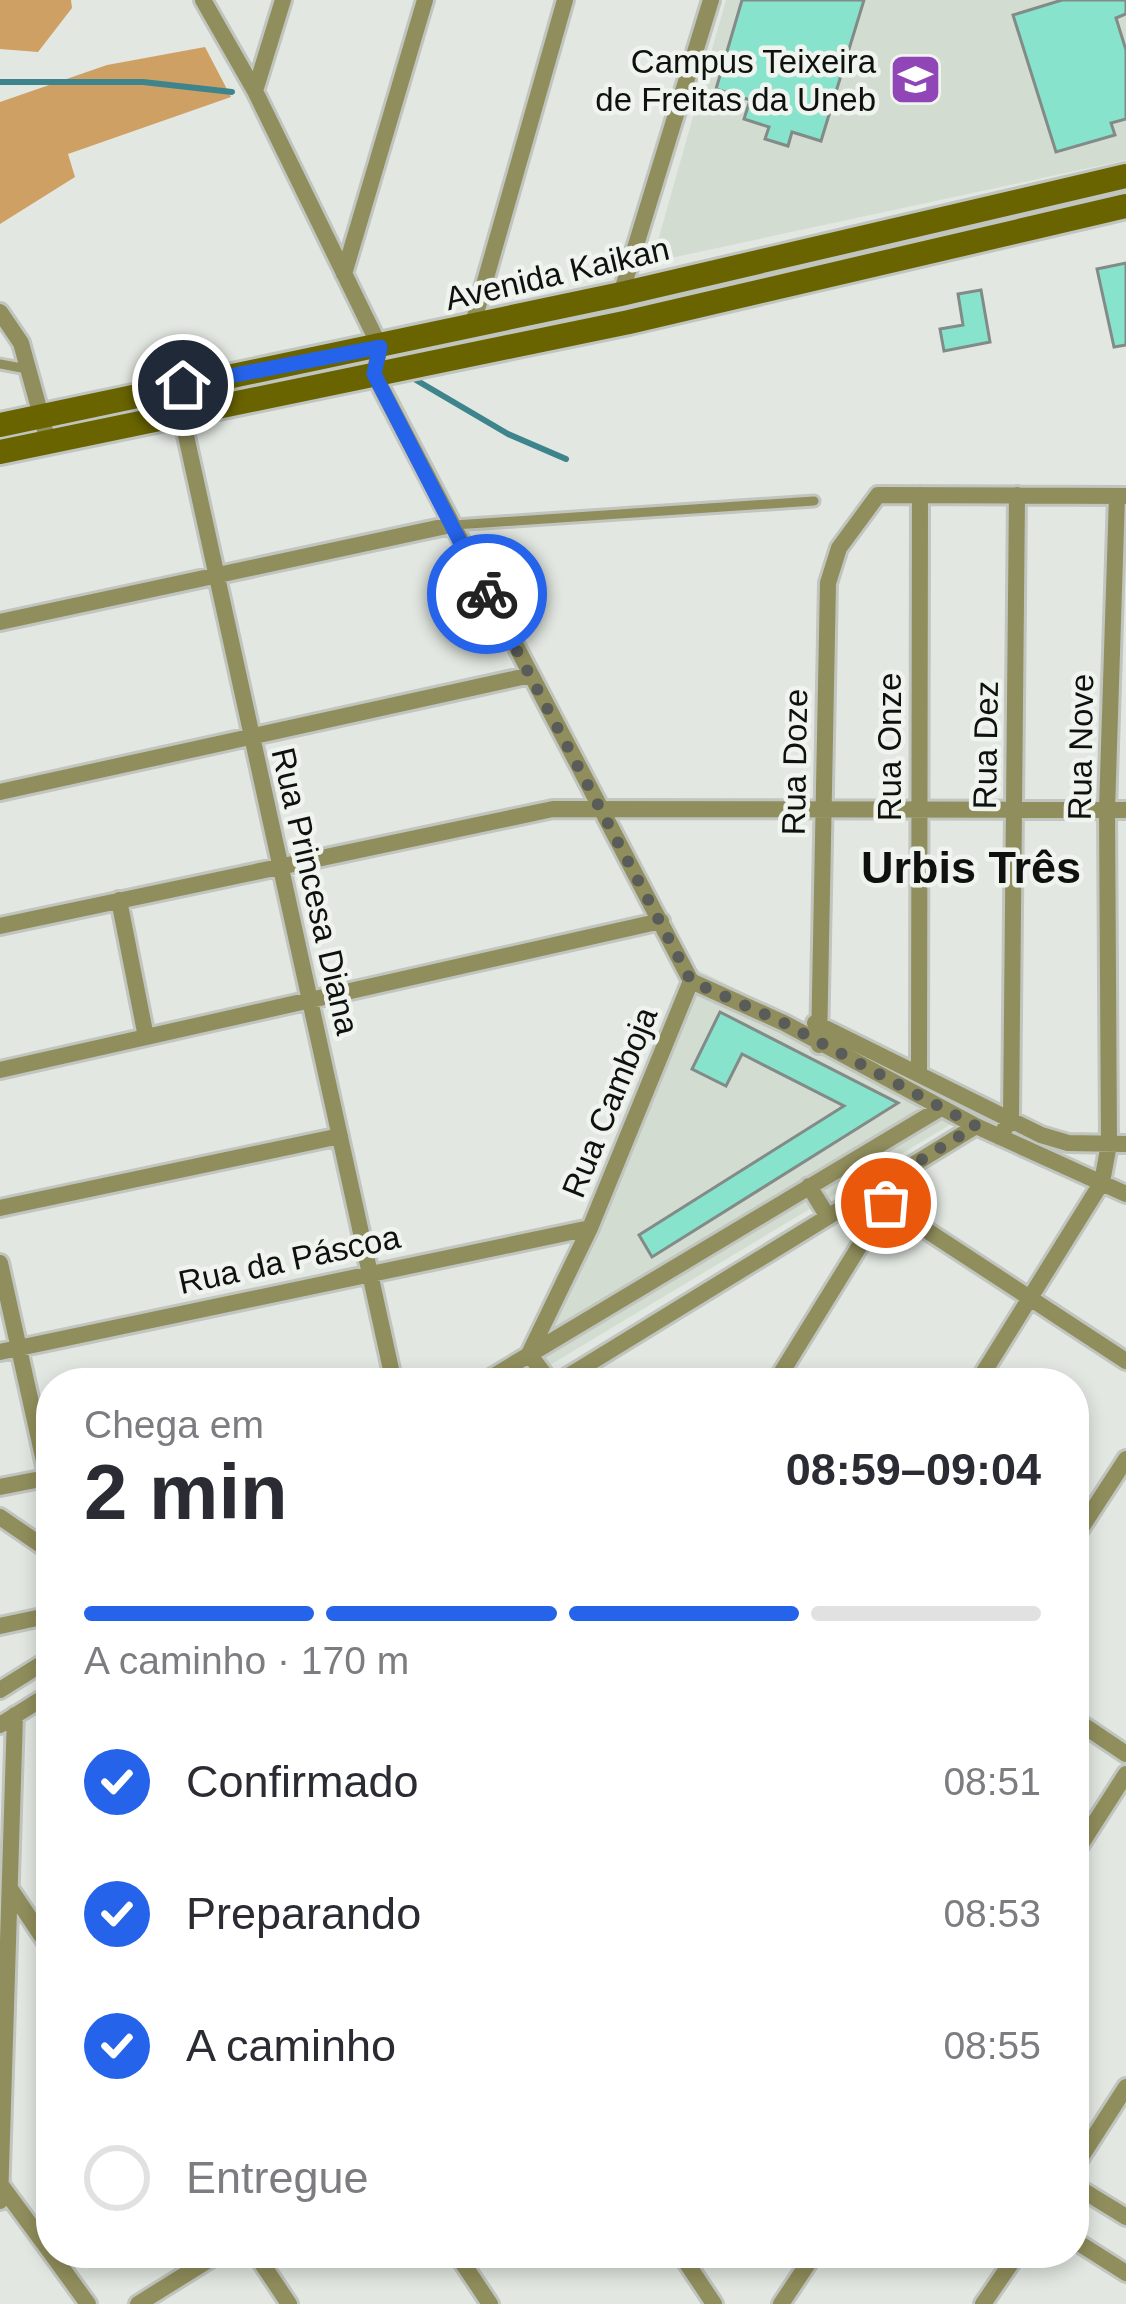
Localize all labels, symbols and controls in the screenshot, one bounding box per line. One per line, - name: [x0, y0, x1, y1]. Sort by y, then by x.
- place label: Campus Teixeira de Freitas da Uneb: [595, 43, 877, 118]
- school or university icon: Campus Teixeira de Freitas da Uneb: [887, 52, 943, 108]
- street label: Avenida Kaikan: [442, 230, 673, 317]
- pin: [132, 334, 234, 436]
- icon: home: [150, 352, 216, 418]
- courier: [427, 534, 547, 654]
- icon: bike: [454, 561, 520, 627]
- street label: Rua Onze: [871, 673, 908, 821]
- street label: Rua Nove: [1061, 673, 1100, 821]
- street label: Rua Dez: [966, 681, 1005, 810]
- street label: Rua Doze: [775, 688, 814, 836]
- street label: Rua Princesa Diana: [264, 744, 367, 1039]
- district label: Urbis Três: [861, 842, 1081, 893]
- street label: Rua Camboja: [555, 1001, 665, 1203]
- pin: [835, 1152, 937, 1254]
- icon: bag: [853, 1170, 919, 1236]
- street label: Rua da Páscoa: [175, 1218, 404, 1301]
- text: Chega em: [84, 1403, 264, 1446]
- text: 08:59–09:04: [786, 1444, 1041, 1495]
- text: 2 min: [84, 1448, 288, 1536]
- text: A caminho · 170 m: [84, 1639, 409, 1682]
- icon: check: [84, 1749, 150, 1815]
- text: Confirmado: [186, 1756, 419, 1807]
- text: 08:51: [943, 1760, 1041, 1803]
- icon: check: [84, 1881, 150, 1947]
- text: Preparando: [186, 1888, 421, 1939]
- text: 08:53: [943, 1892, 1041, 1935]
- icon: check: [84, 2013, 150, 2079]
- text: A caminho: [186, 2020, 396, 2071]
- text: 08:55: [943, 2024, 1041, 2067]
- text: Entregue: [186, 2152, 369, 2203]

